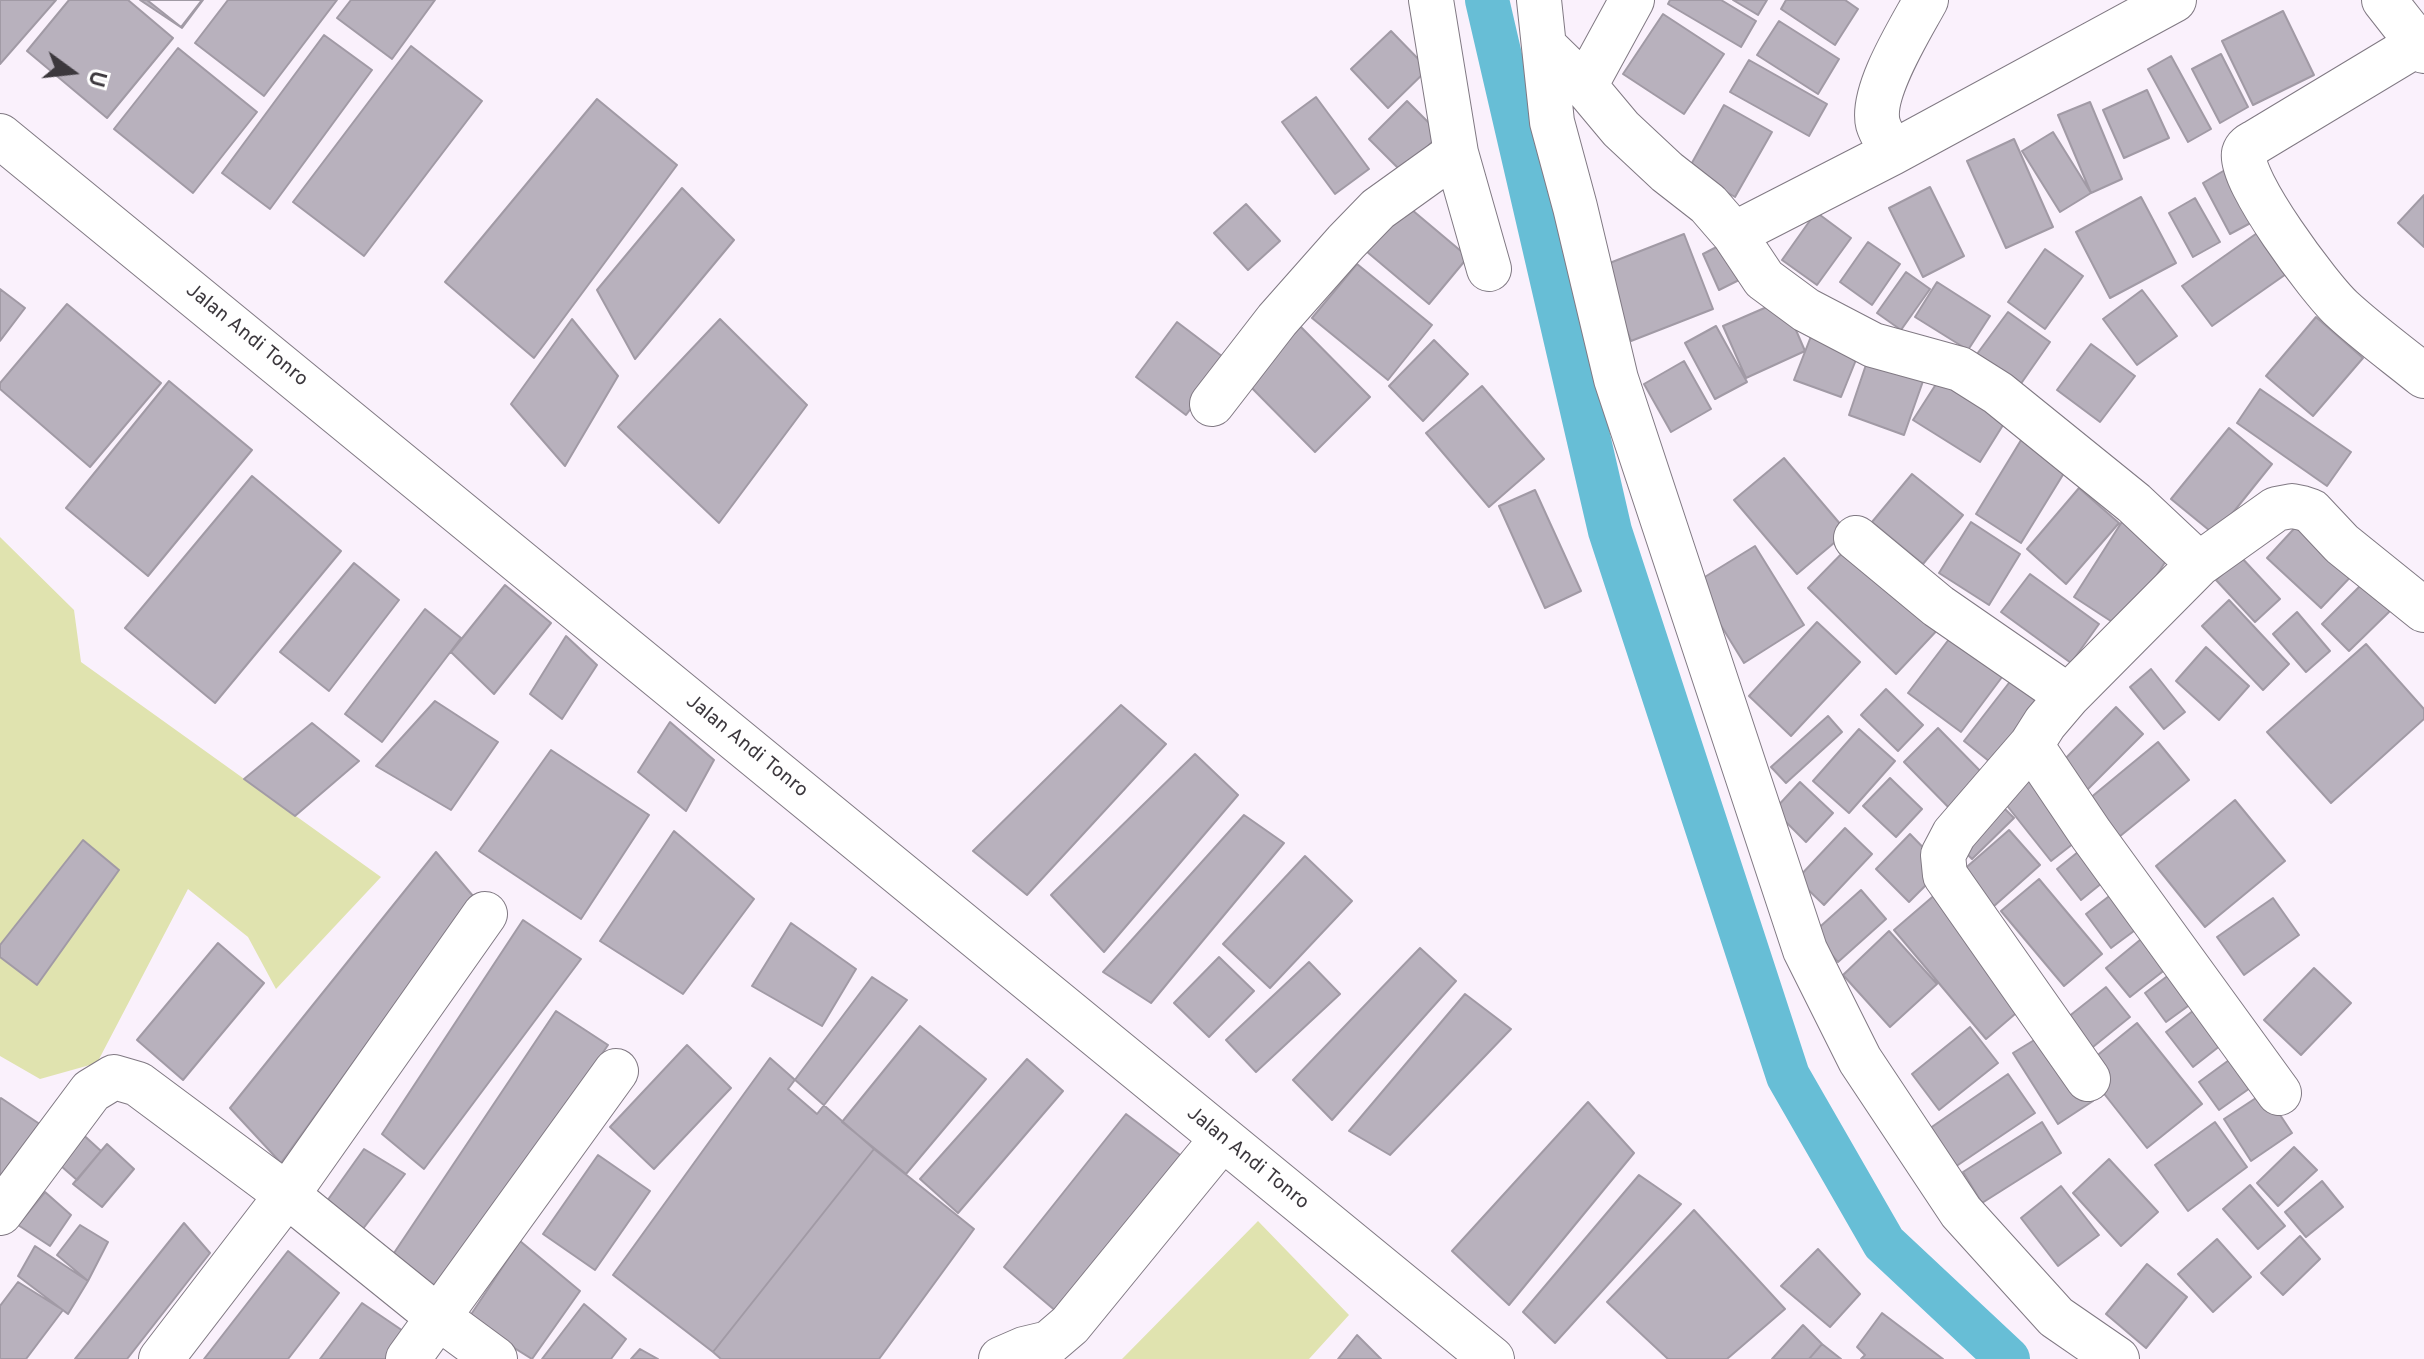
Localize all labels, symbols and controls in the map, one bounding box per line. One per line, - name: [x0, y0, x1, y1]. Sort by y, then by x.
- north arrow: [32, 32, 112, 112]
- text: U: [81, 67, 111, 89]
- street label: Jalan Andi Tonro: [180, 279, 312, 393]
- street label: Jalan Andi Tonro: [680, 690, 812, 804]
- street label: Jalan Andi Tonro: [1181, 1102, 1313, 1216]

